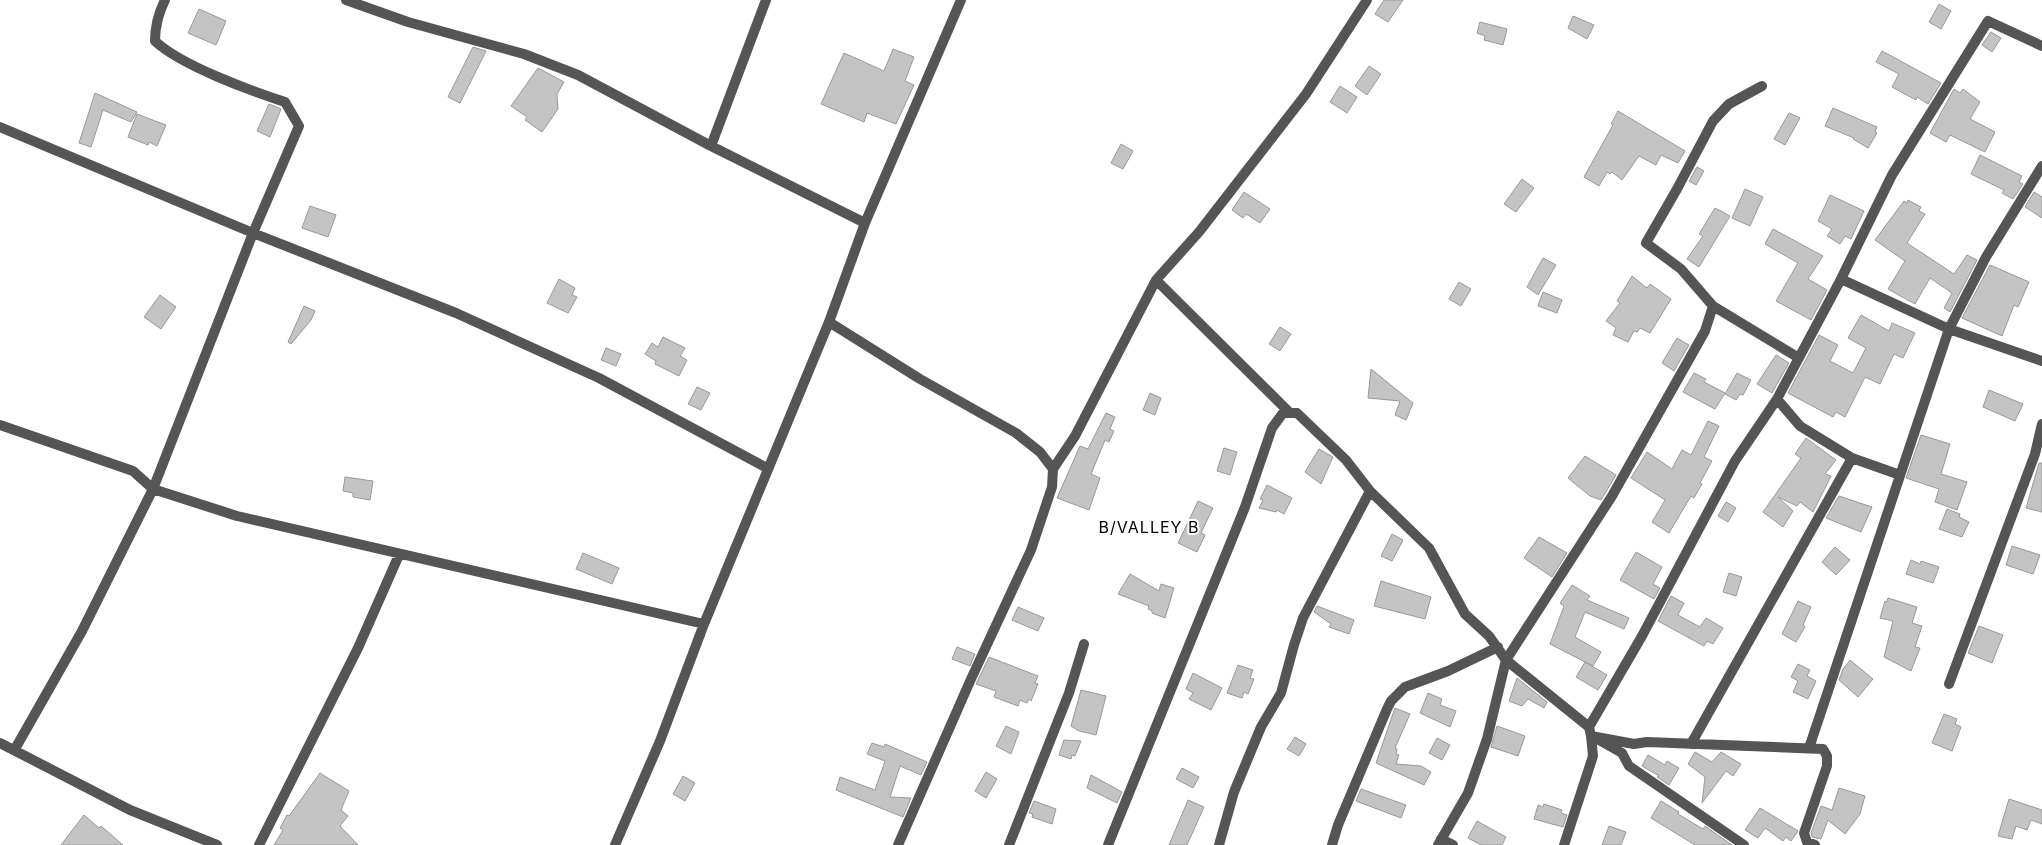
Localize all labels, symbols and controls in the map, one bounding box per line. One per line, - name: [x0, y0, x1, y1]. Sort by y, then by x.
- district label: B/VALLEY B: [1099, 517, 1199, 537]

